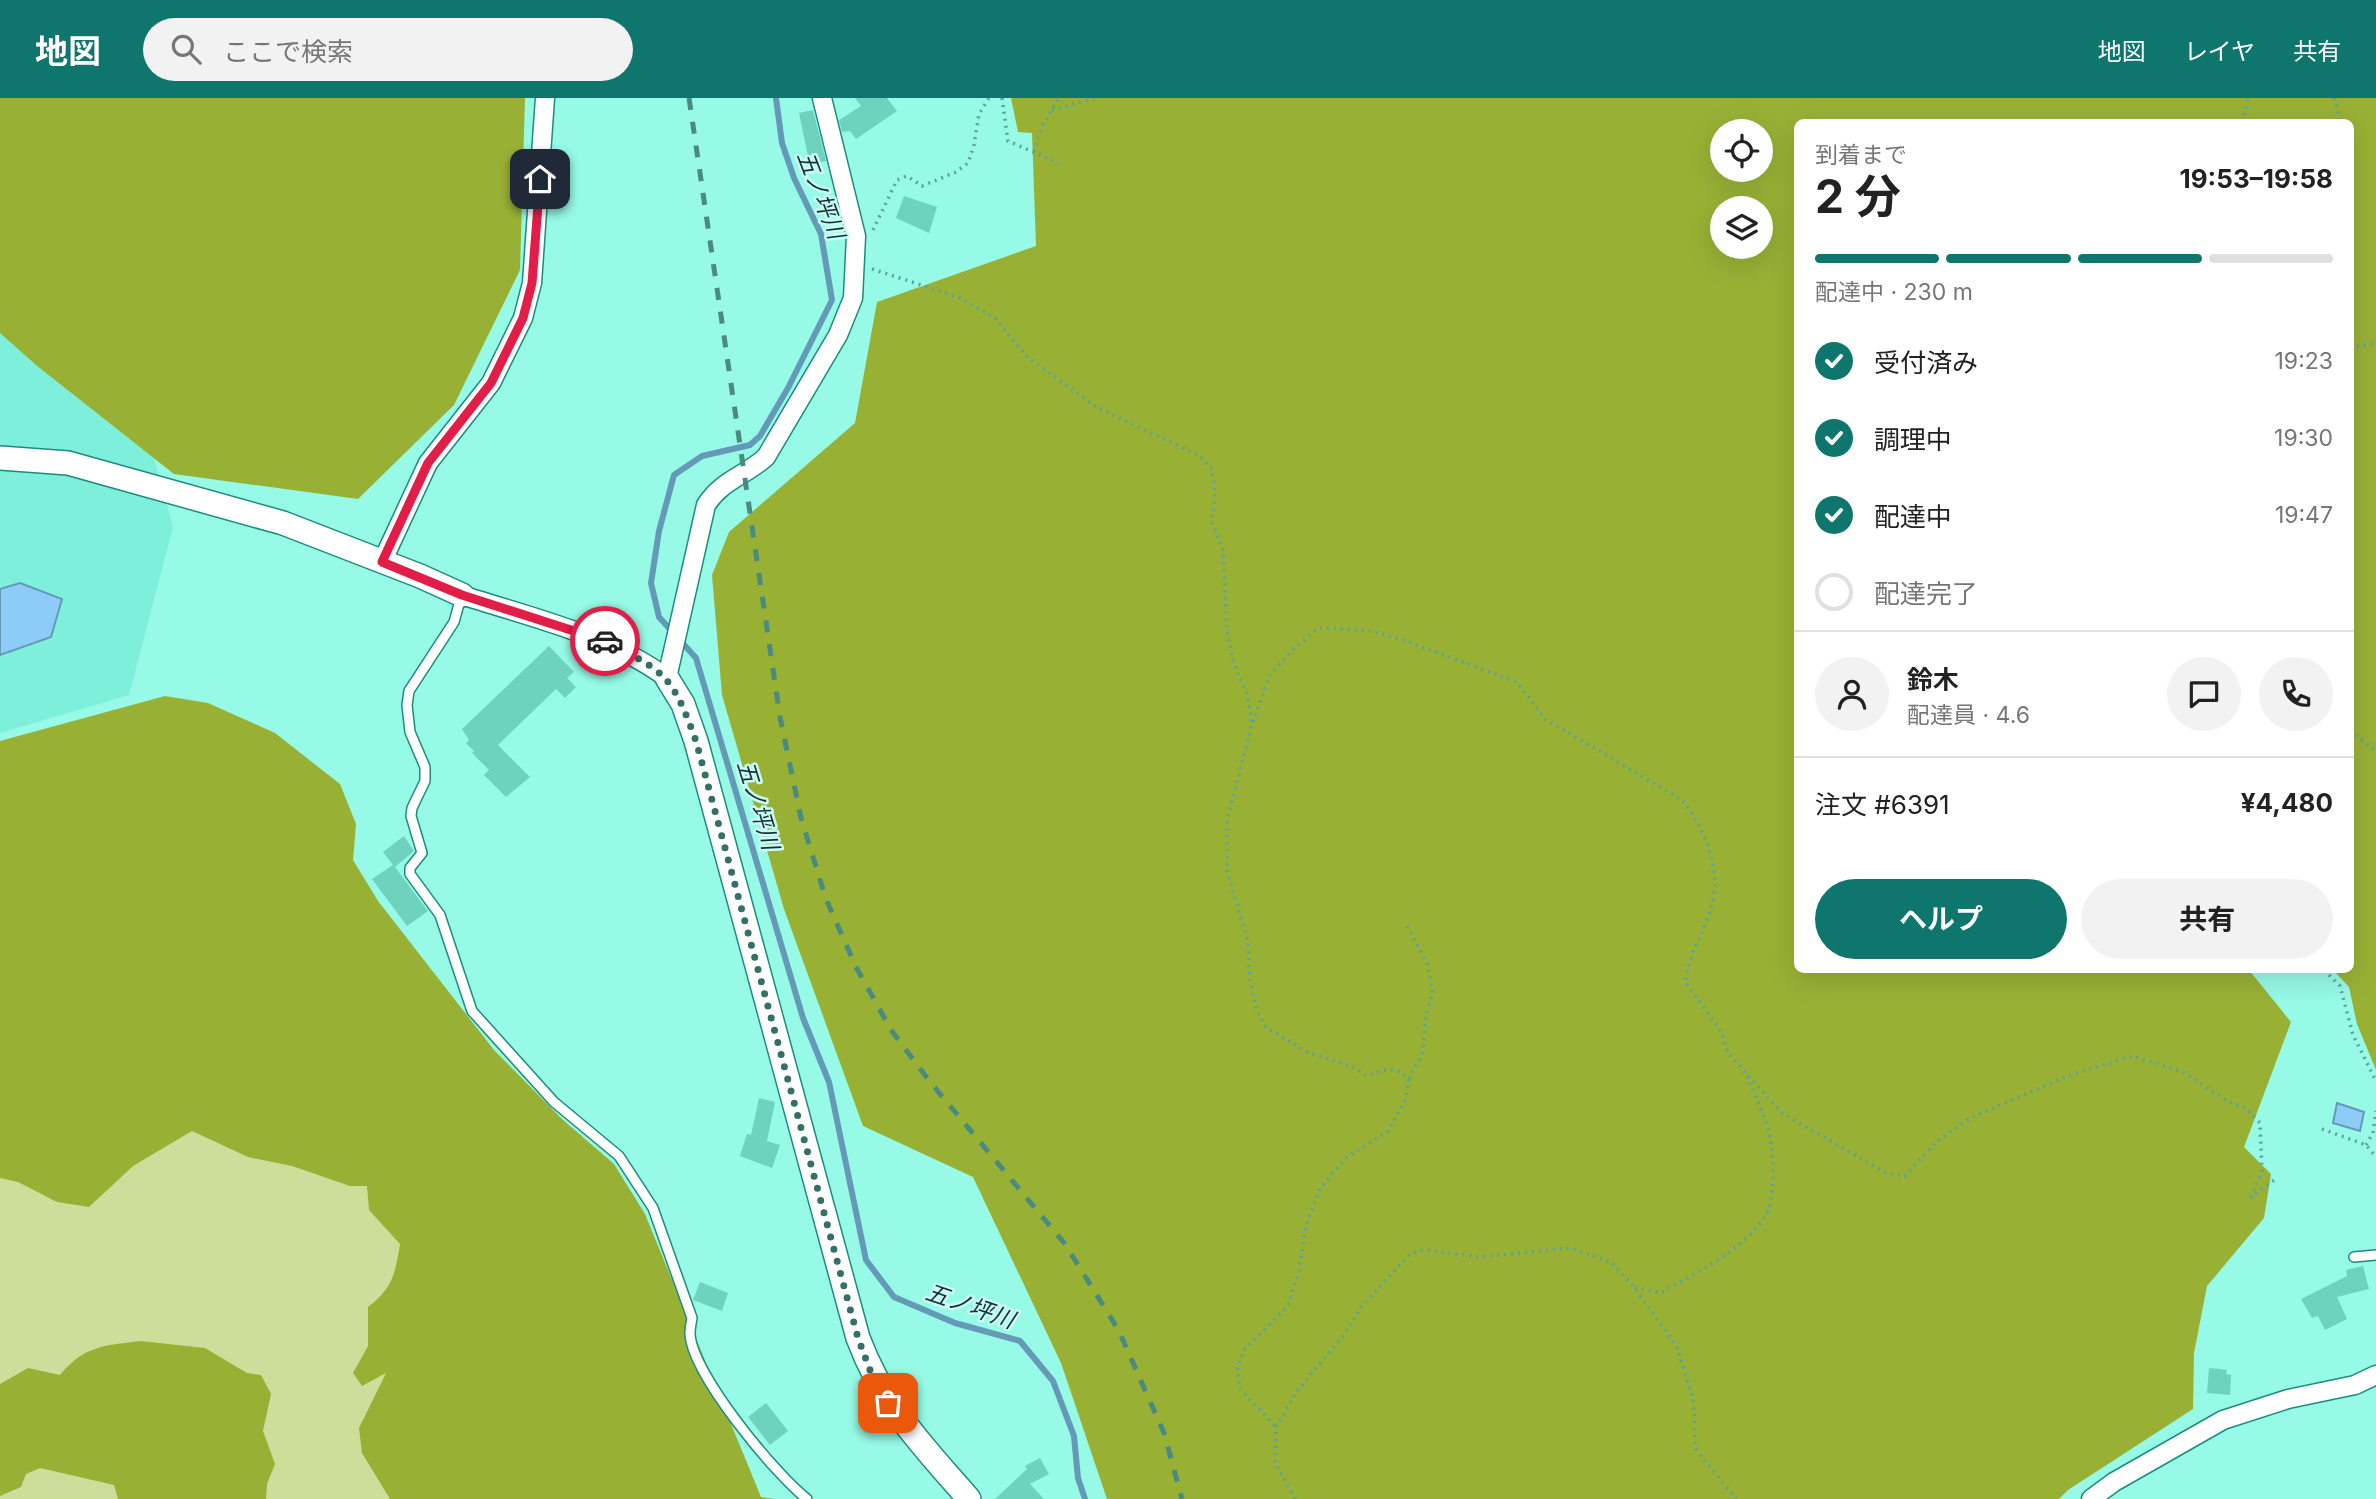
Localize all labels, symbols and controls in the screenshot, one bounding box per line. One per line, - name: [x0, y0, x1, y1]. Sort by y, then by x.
- search box: [143, 18, 633, 81]
- icon: search: [167, 30, 205, 68]
- text: 地図: [35, 31, 101, 71]
- text: ここで検索: [223, 36, 353, 67]
- text: 地図: [2098, 37, 2146, 66]
- text: レイヤ: [2184, 37, 2255, 66]
- text: 共有: [2293, 37, 2341, 66]
- map controls: [1710, 119, 1773, 259]
- button: locate: [1710, 119, 1773, 182]
- text: 到着まで: [1815, 141, 1907, 169]
- water label: 五ノ坪川: [791, 147, 852, 246]
- pin: [510, 149, 570, 209]
- icon: home: [521, 160, 559, 198]
- text: 19:53–19:58: [2180, 163, 2333, 194]
- text: 2 分: [1815, 168, 1901, 224]
- button: layers: [1710, 196, 1773, 259]
- text: 配達中 · 230 m: [1815, 278, 1973, 306]
- icon: check: [1815, 342, 1853, 380]
- text: 受付済み: [1874, 347, 1978, 378]
- text: 19:23: [2275, 347, 2333, 375]
- icon: check: [1815, 419, 1853, 457]
- text: 調理中: [1874, 424, 1952, 455]
- text: 19:30: [2274, 424, 2333, 452]
- icon: check: [1815, 496, 1853, 534]
- text: 配達中: [1874, 501, 1952, 532]
- text: 19:47: [2275, 501, 2333, 529]
- text: 配達完了: [1874, 578, 1978, 609]
- courier: [570, 606, 640, 676]
- icon: car: [586, 622, 624, 660]
- button: person: [1815, 657, 1889, 731]
- button: chat: [2167, 657, 2241, 731]
- button: phone: [2259, 657, 2333, 731]
- text: 鈴木: [1907, 664, 1959, 695]
- text: 配達員 · 4.6: [1907, 701, 2030, 729]
- water label: 五ノ坪川: [731, 757, 786, 856]
- text: ¥4,480: [2241, 787, 2333, 818]
- text: 注文 #6391: [1815, 789, 1950, 820]
- button: ヘルプ: [1815, 879, 2067, 959]
- button: 共有: [2081, 879, 2333, 959]
- water label: 五ノ坪川: [922, 1278, 1021, 1335]
- pin: [858, 1373, 918, 1433]
- icon: bag: [869, 1384, 907, 1422]

